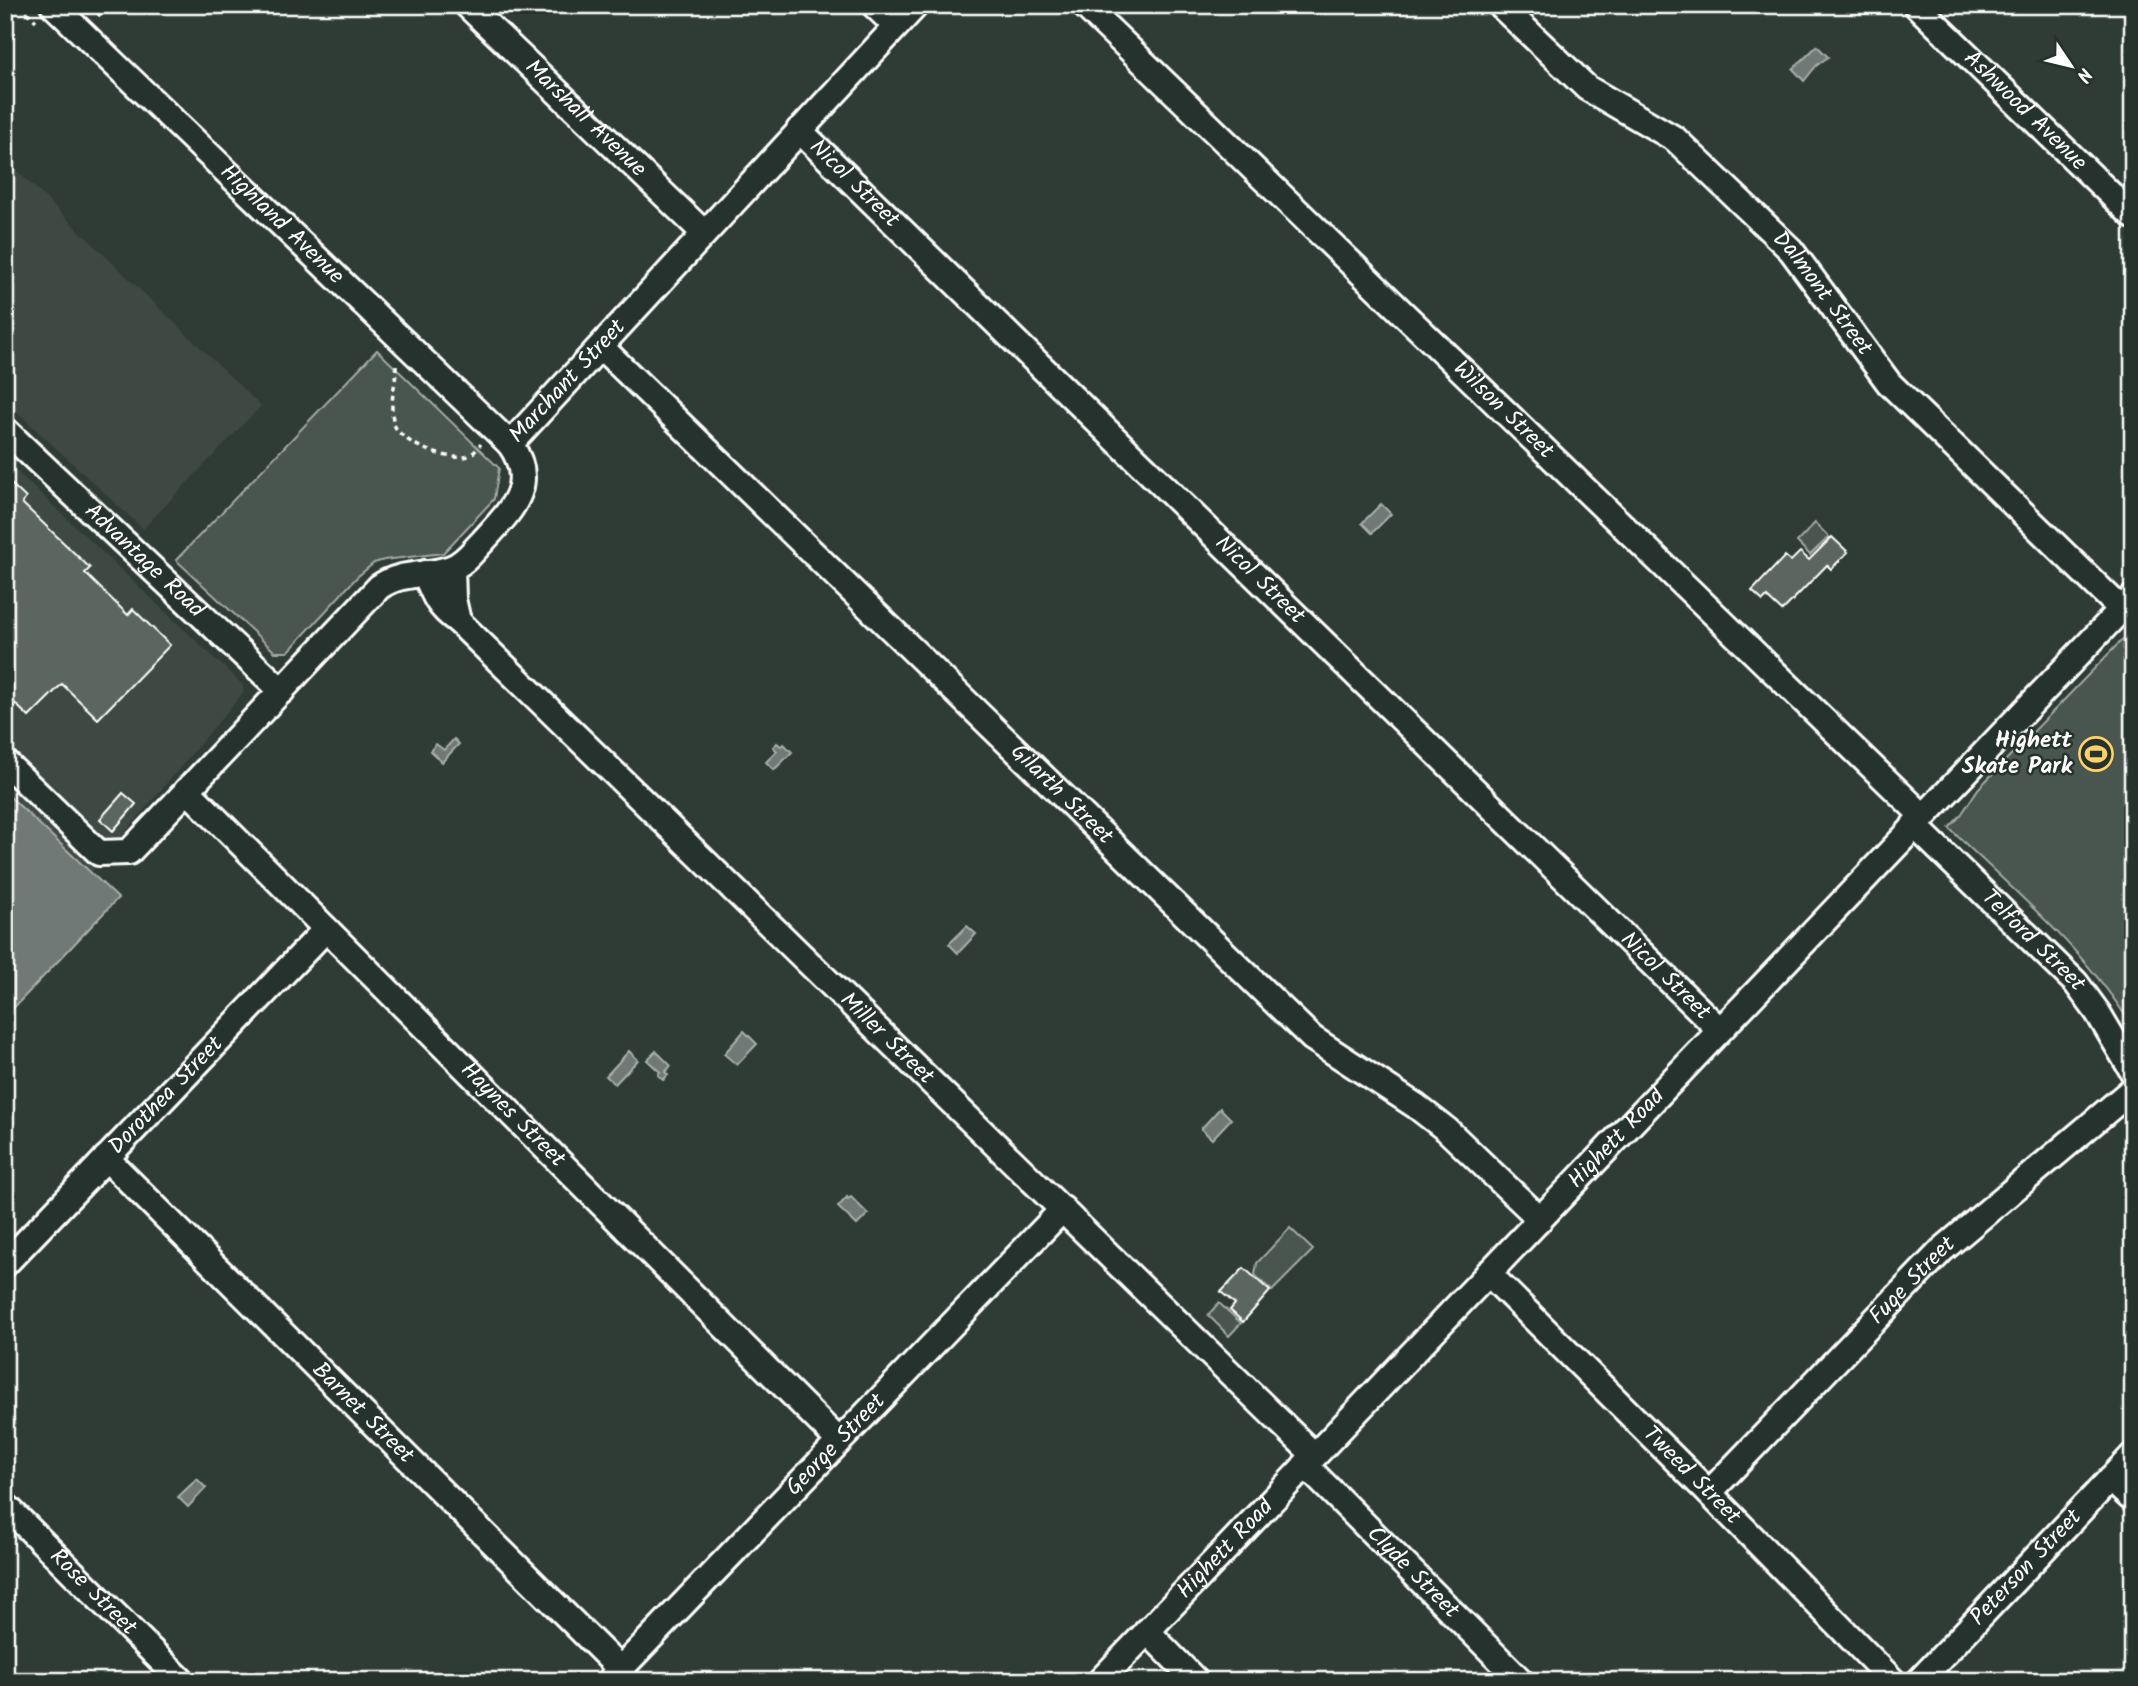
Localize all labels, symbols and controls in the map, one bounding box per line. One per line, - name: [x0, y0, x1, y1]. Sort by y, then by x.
- north arrow: [2036, 32, 2106, 102]
- street label: Ashwood Avenue: [1955, 42, 2095, 180]
- street label: Marshall Avenue: [516, 51, 655, 186]
- text: N: [2068, 61, 2099, 88]
- street label: Nicol Street: [800, 131, 909, 238]
- street label: Highland Avenue: [211, 156, 352, 293]
- street label: Dalmont Street: [1763, 223, 1882, 365]
- street label: Marchant Street: [501, 310, 636, 452]
- street label: Wilson Street: [1444, 352, 1563, 469]
- street label: Advantage Road: [75, 495, 213, 627]
- street label: Nicol Street: [1206, 527, 1314, 634]
- place label: Highett Skate Park: [1962, 723, 2073, 785]
- street label: Gilarth Street: [1001, 735, 1122, 854]
- sports icon: Highett Skate Park: [2077, 735, 2115, 773]
- street label: Telford Street: [1972, 881, 2095, 1000]
- street label: Nicol Street: [1611, 923, 1720, 1030]
- street label: Miller Street: [831, 984, 943, 1094]
- street label: Dorothea Street: [100, 1027, 233, 1164]
- street label: Haynes Street: [451, 1054, 575, 1177]
- street label: Highett Road: [1560, 1080, 1674, 1197]
- street label: Fuge Street: [1861, 1227, 1965, 1334]
- street label: Barnet Street: [303, 1354, 423, 1473]
- street label: George Street: [777, 1384, 895, 1505]
- street label: Tweed Street: [1633, 1418, 1750, 1534]
- street label: Highett Road: [1168, 1490, 1283, 1608]
- street label: Peterson Street: [1962, 1500, 2092, 1635]
- street label: Clyde Street: [1357, 1517, 1468, 1628]
- street label: Rose Street: [41, 1540, 146, 1645]

